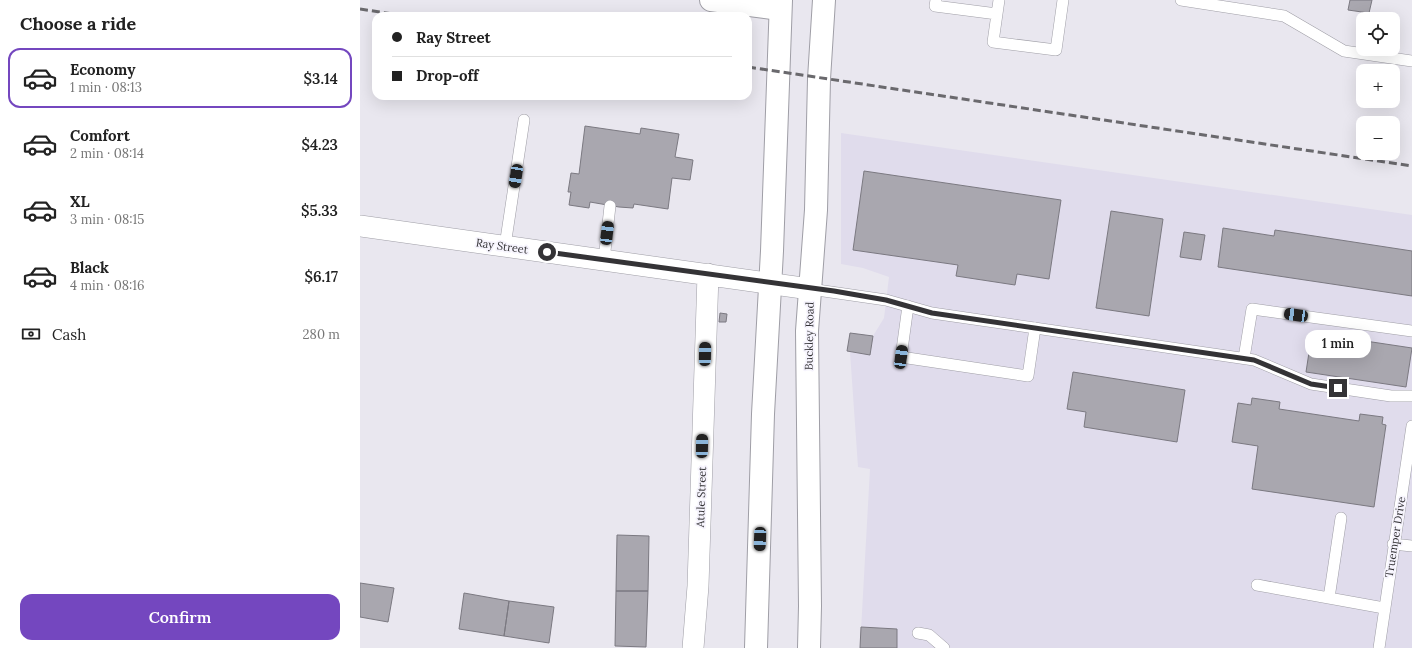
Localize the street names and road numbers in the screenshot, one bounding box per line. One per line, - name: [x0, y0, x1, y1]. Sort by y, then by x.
- street label: Ray Street: [475, 235, 530, 257]
- street label: Buckley Road: [801, 301, 817, 370]
- street label: Atule Street: [693, 466, 709, 529]
- street label: Truemper Drive: [1382, 496, 1408, 578]

